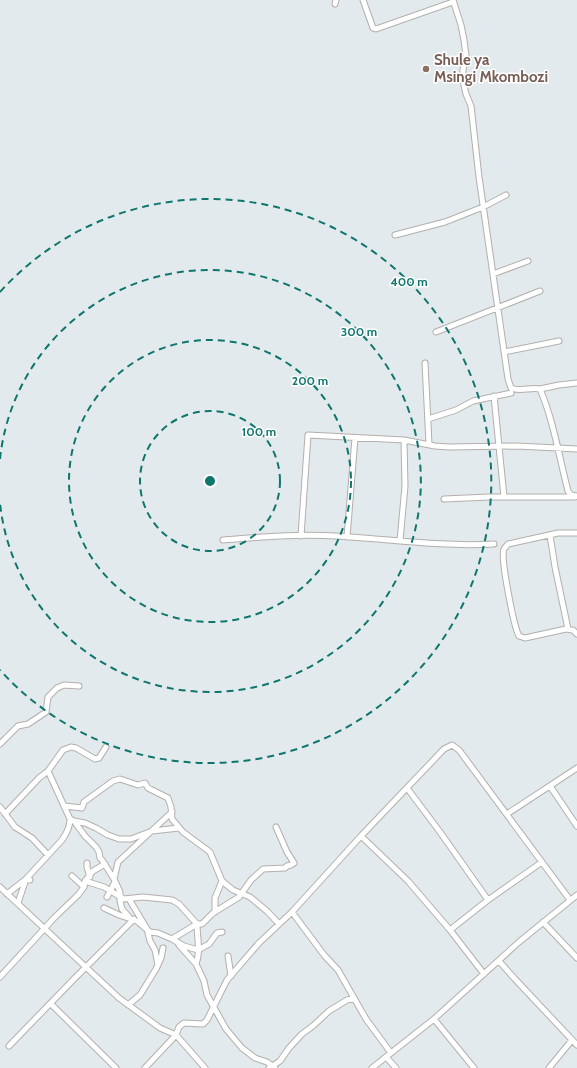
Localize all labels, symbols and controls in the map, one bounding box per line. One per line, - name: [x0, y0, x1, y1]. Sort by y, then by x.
- place label: Shule ya Msingi Mkombozi: [434, 51, 548, 86]
- marker: Shule ya Msingi Mkombozi: [421, 64, 431, 74]
- text: 400 m: [390, 274, 428, 289]
- text: 300 m: [341, 324, 377, 339]
- text: 200 m: [292, 373, 328, 388]
- text: 100 m: [242, 424, 276, 439]
- centre of rings: [203, 474, 217, 488]

